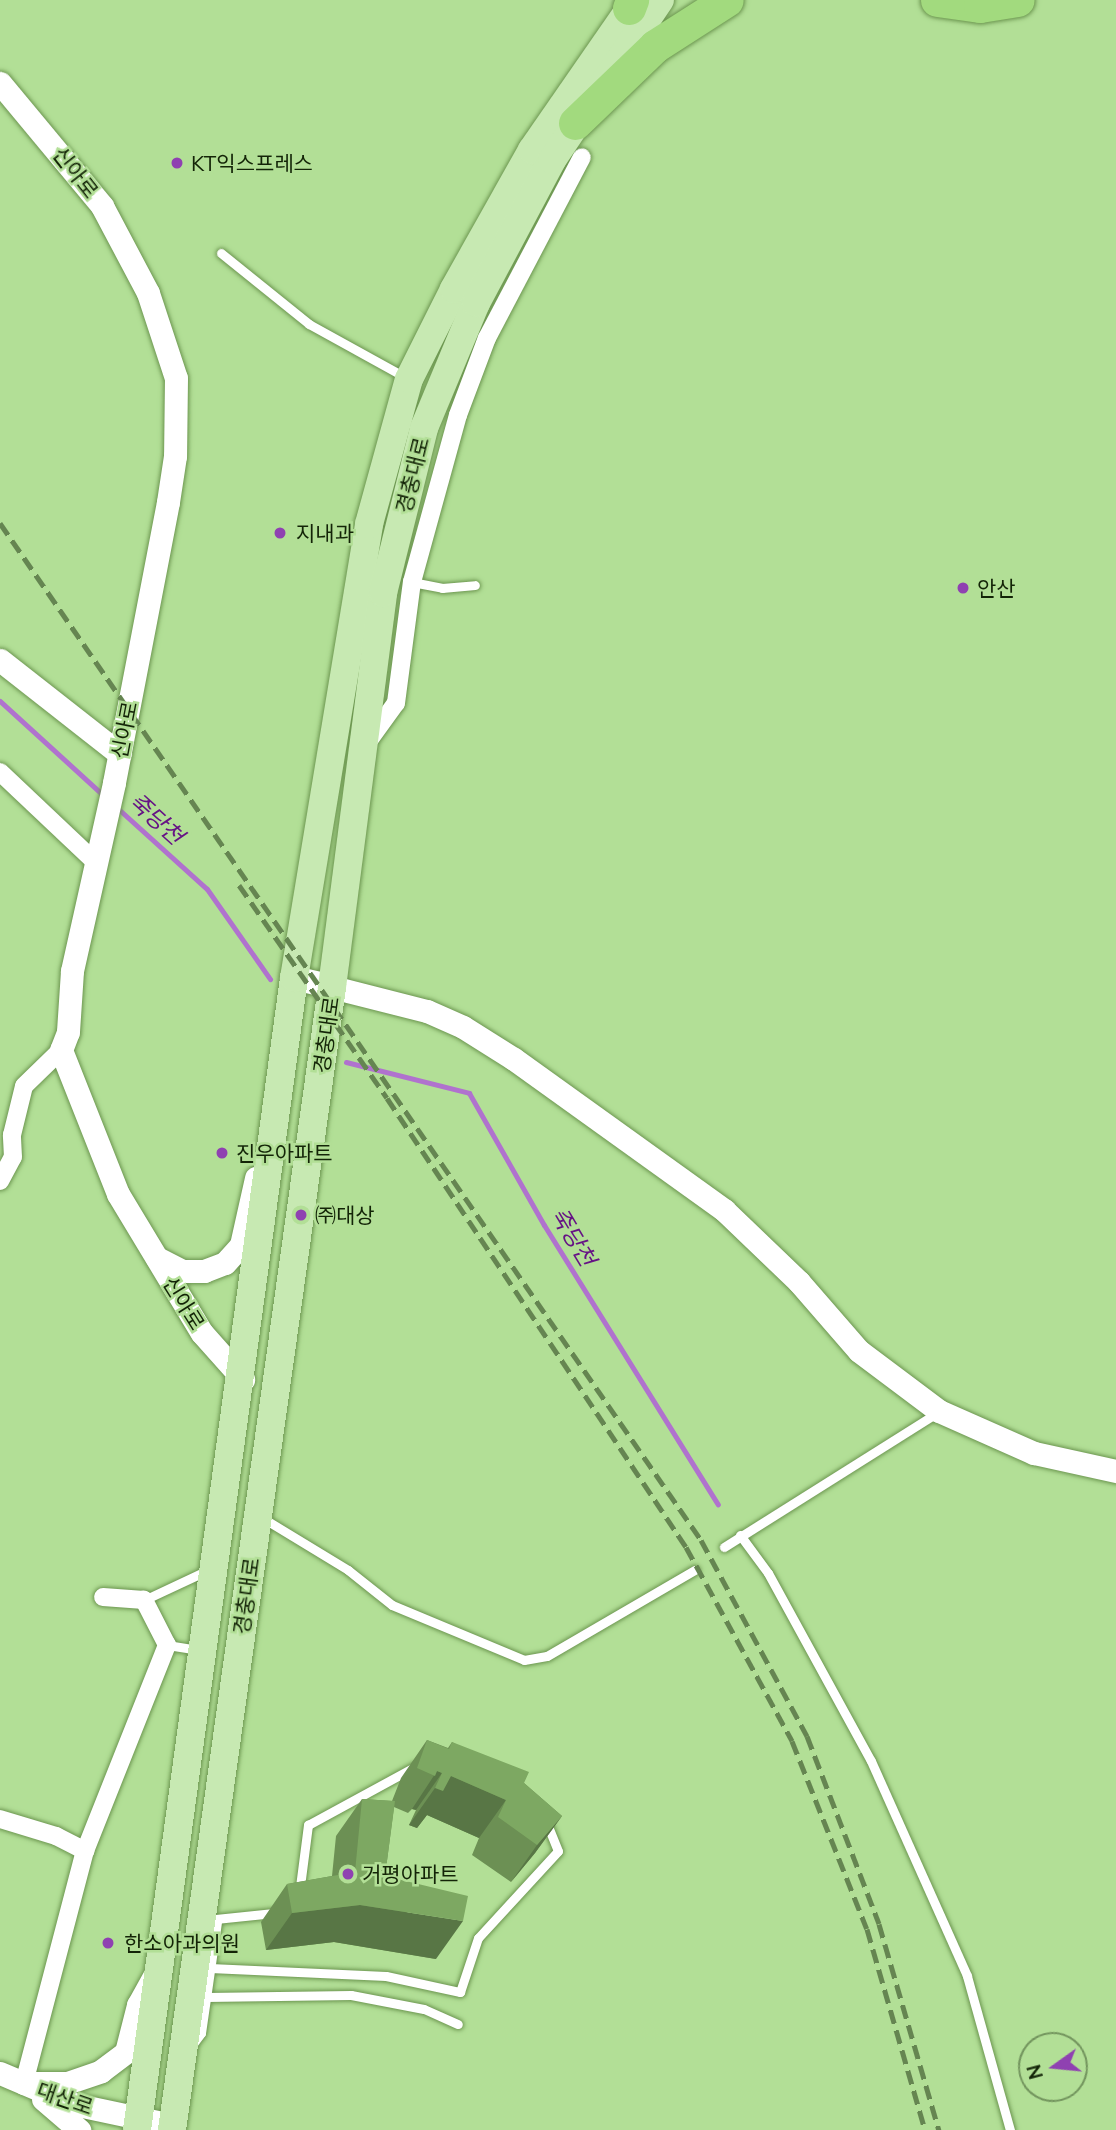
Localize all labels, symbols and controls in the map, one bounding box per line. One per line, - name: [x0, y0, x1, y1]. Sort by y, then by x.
- street label: 신아로: [48, 141, 104, 203]
- place label: KT익스프레스: [191, 150, 313, 176]
- marker: KT익스프레스: [169, 155, 185, 171]
- street label: 경충대로: [390, 434, 434, 516]
- place label: 지내과: [296, 520, 354, 546]
- marker: 지내과: [270, 523, 290, 543]
- place label: 안산: [977, 575, 1016, 601]
- marker: 안산: [955, 580, 971, 596]
- street label: 신아로: [106, 699, 142, 761]
- water label: 죽당천: [123, 788, 189, 850]
- street label: 경충대로: [308, 995, 344, 1075]
- place label: 진우아파트: [236, 1140, 333, 1166]
- marker: 진우아파트: [214, 1145, 230, 1161]
- place label: ㈜대상: [315, 1202, 375, 1228]
- water label: 죽당천: [545, 1203, 601, 1271]
- marker: ㈜대상: [293, 1207, 309, 1223]
- street label: 신아로: [158, 1272, 210, 1334]
- street label: 경충대로: [228, 1556, 264, 1636]
- place label: 거평아파트: [362, 1861, 459, 1887]
- marker: 거평아파트: [340, 1866, 356, 1882]
- place label: 한소아과의원: [124, 1930, 240, 1956]
- marker: 한소아과의원: [98, 1933, 118, 1953]
- north arrow: [1018, 2032, 1088, 2102]
- text: N: [1021, 2062, 1048, 2082]
- street label: 대산로: [33, 2077, 97, 2119]

